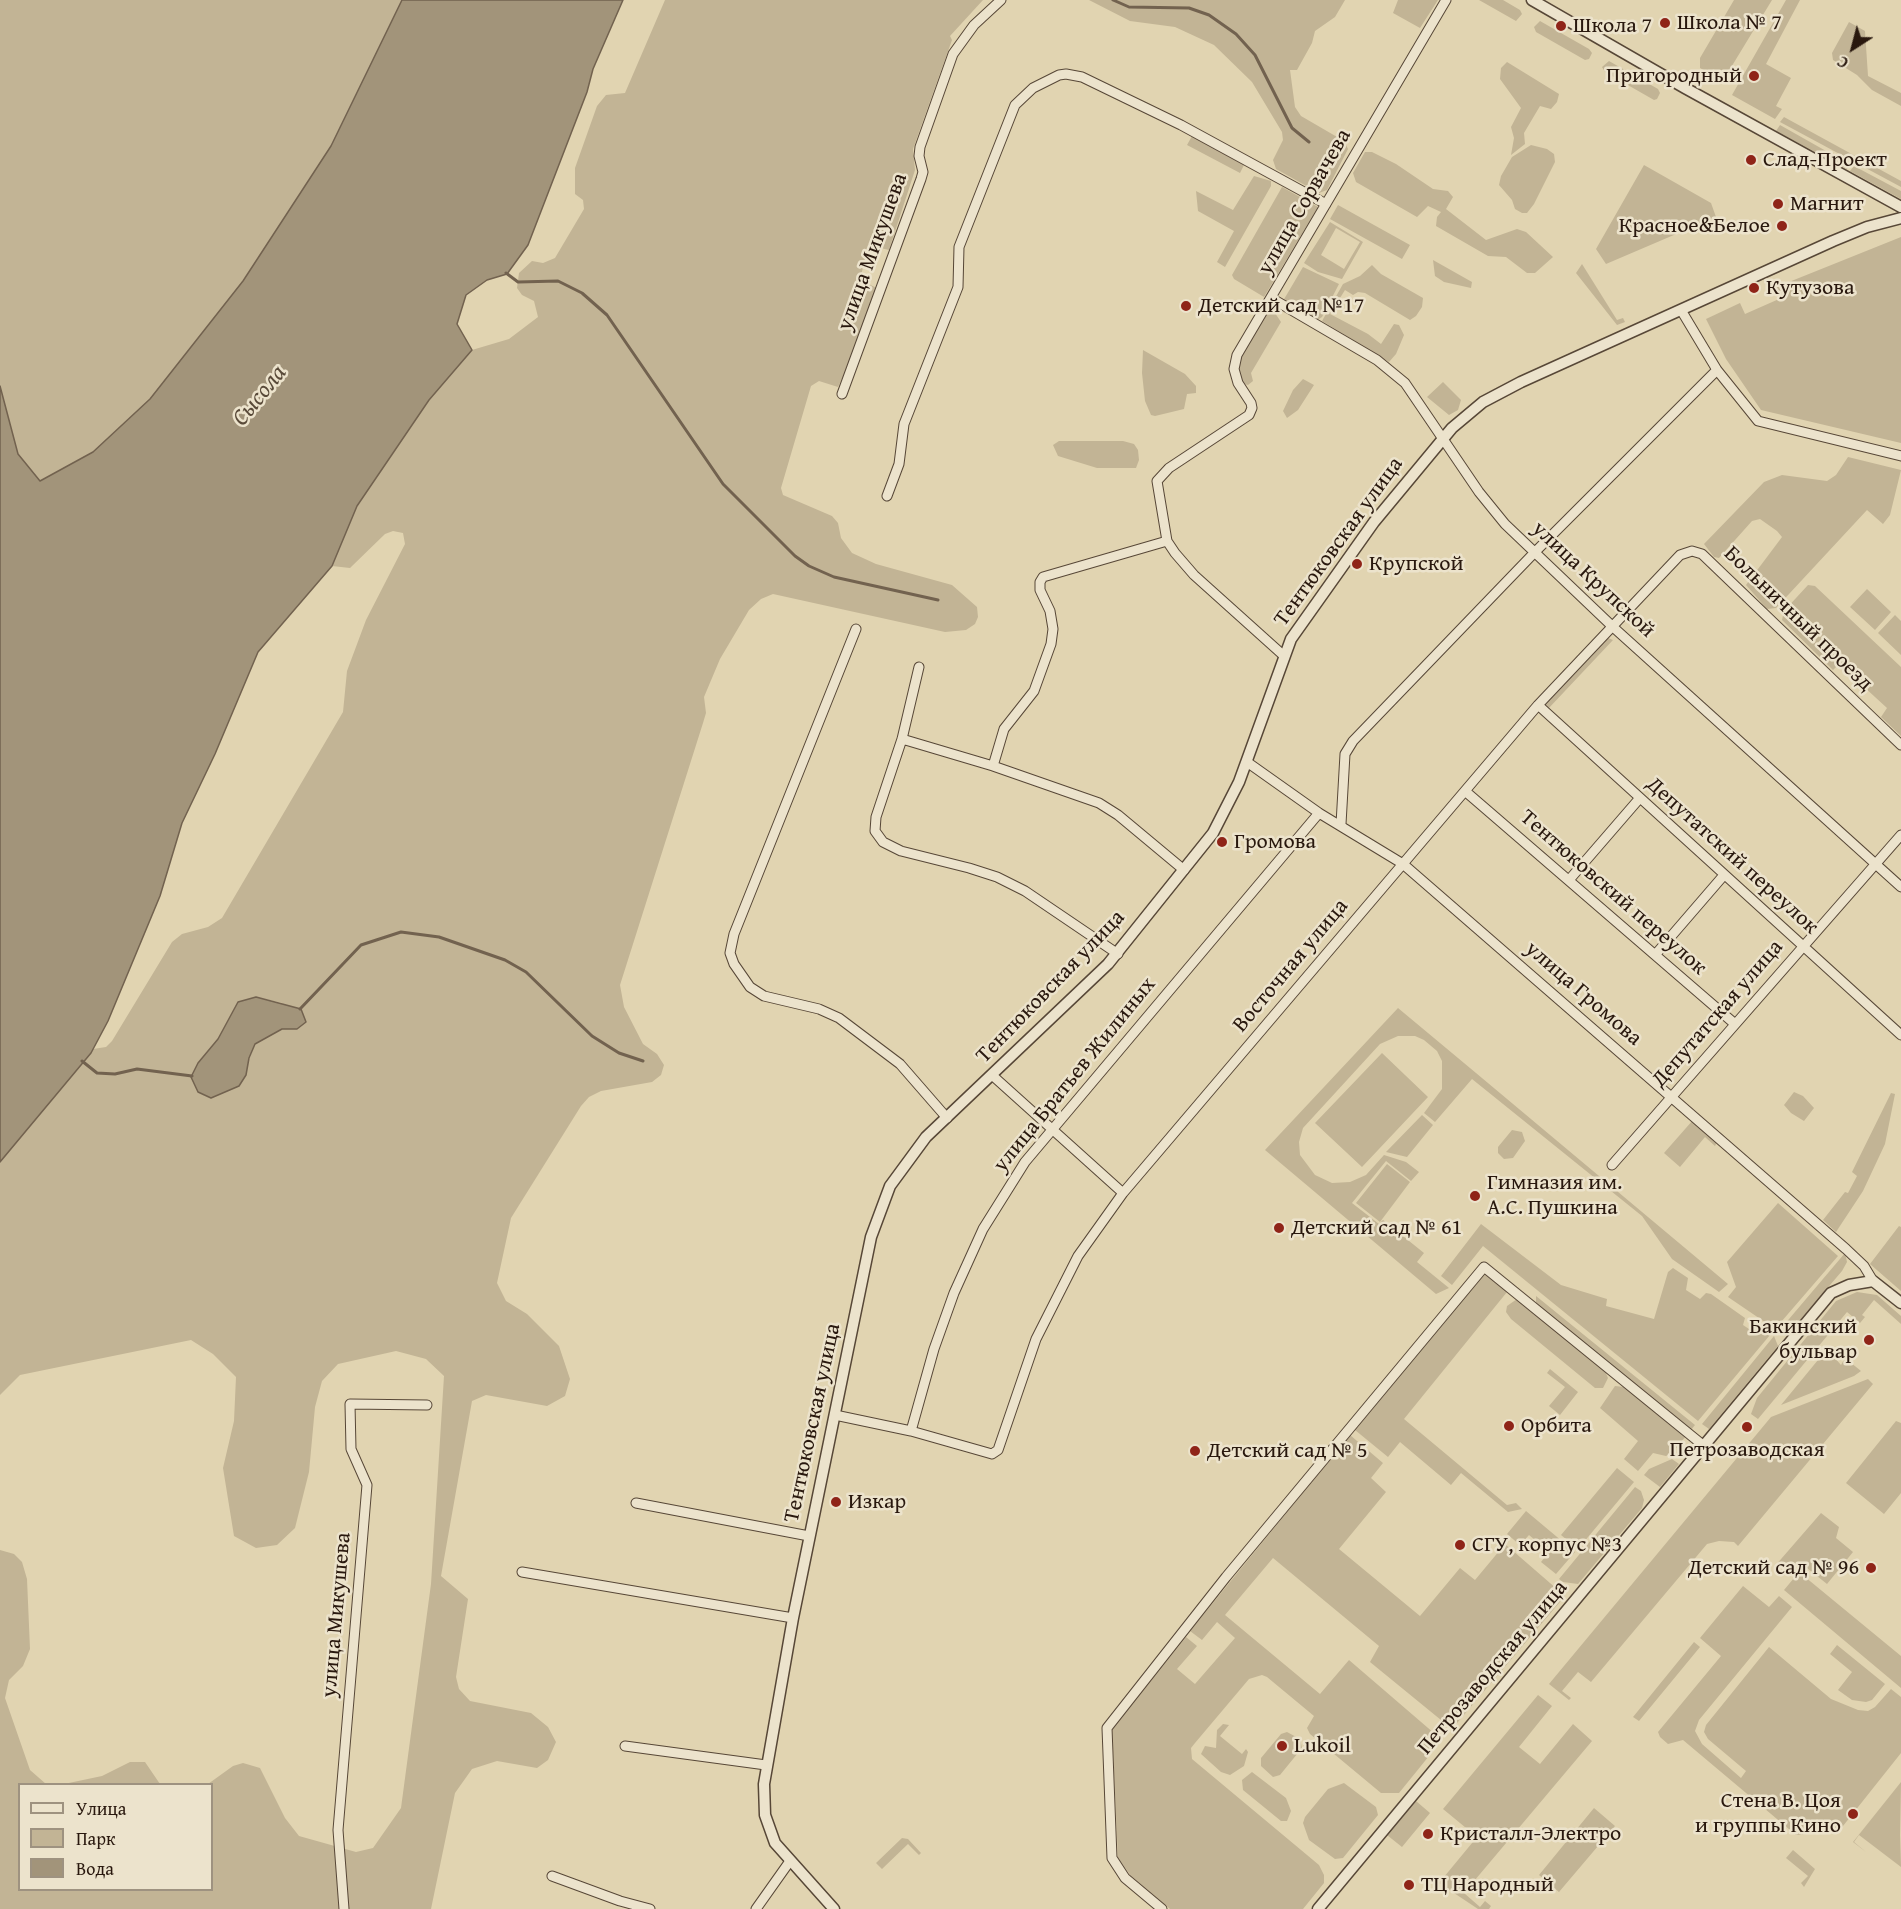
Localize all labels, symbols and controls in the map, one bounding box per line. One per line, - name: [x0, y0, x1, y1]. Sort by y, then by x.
- place label: Школа № 7: [1677, 10, 1782, 36]
- place label: Школа 7: [1573, 13, 1652, 39]
- marker: Школа № 7: [1658, 16, 1672, 30]
- north arrow: [1823, 18, 1883, 78]
- marker: Школа 7: [1554, 19, 1568, 33]
- text: С: [1832, 50, 1853, 75]
- place label: Пригородный: [1606, 63, 1742, 89]
- marker: Пригородный: [1747, 69, 1761, 83]
- street label: улица Сорвачева: [1253, 124, 1357, 280]
- place label: Слад-Проект: [1763, 147, 1887, 173]
- marker: Слад-Проект: [1744, 153, 1758, 167]
- street label: улица Микушева: [832, 170, 914, 334]
- place label: Магнит: [1790, 191, 1864, 217]
- marker: Магнит: [1771, 197, 1785, 211]
- place label: Красное&Белое: [1619, 213, 1770, 239]
- marker: Красное&Белое: [1775, 219, 1789, 233]
- place label: Кутузова: [1766, 275, 1855, 301]
- marker: Кутузова: [1747, 281, 1761, 295]
- place label: Детский сад №17: [1198, 293, 1364, 319]
- marker: Детский сад №17: [1179, 299, 1193, 313]
- water label: Сысола: [227, 360, 293, 432]
- street label: Тентюковская улица: [1269, 452, 1409, 632]
- street label: улица Крупской: [1526, 516, 1660, 644]
- street label: Больничный проезд: [1718, 541, 1878, 697]
- place label: Крупской: [1369, 551, 1464, 577]
- marker: Крупской: [1350, 557, 1364, 571]
- street label: Депутатский переулок: [1640, 772, 1824, 940]
- street label: Тентюковский переулок: [1514, 805, 1712, 981]
- place label: Громова: [1234, 829, 1316, 855]
- marker: Громова: [1215, 835, 1229, 849]
- street label: Восточная улица: [1228, 894, 1354, 1038]
- street label: Тентюковская улица: [971, 905, 1131, 1069]
- street label: Депутатская улица: [1647, 935, 1789, 1093]
- street label: улица Громова: [1519, 936, 1647, 1052]
- street label: улица Братьев Жилиных: [988, 972, 1162, 1178]
- place label: Гимназия им. А.С. Пушкина: [1487, 1170, 1622, 1222]
- marker: Гимназия им. А.С. Пушкина: [1468, 1189, 1482, 1203]
- place label: Детский сад № 61: [1291, 1215, 1462, 1241]
- marker: Детский сад № 61: [1272, 1221, 1286, 1235]
- place label: Бакинский бульвар: [1749, 1314, 1857, 1366]
- street label: Тентюковская улица: [779, 1321, 847, 1525]
- marker: Бакинский бульвар: [1862, 1333, 1876, 1347]
- place label: Орбита: [1521, 1413, 1592, 1439]
- marker: Орбита: [1502, 1419, 1516, 1433]
- marker: Петрозаводская: [1740, 1420, 1754, 1434]
- place label: Петрозаводская: [1669, 1437, 1825, 1463]
- place label: Детский сад № 5: [1207, 1438, 1368, 1464]
- marker: Детский сад № 5: [1188, 1444, 1202, 1458]
- place label: Изкар: [848, 1489, 906, 1515]
- marker: Изкар: [829, 1495, 843, 1509]
- street label: улица Микушева: [317, 1531, 357, 1699]
- place label: СГУ, корпус №3: [1472, 1532, 1622, 1558]
- marker: СГУ, корпус №3: [1453, 1538, 1467, 1552]
- place label: Детский сад № 96: [1688, 1555, 1859, 1581]
- marker: Детский сад № 96: [1864, 1561, 1878, 1575]
- street label: Петрозаводская улица: [1412, 1576, 1574, 1760]
- place label: Lukoil: [1294, 1733, 1351, 1759]
- marker: Lukoil: [1275, 1739, 1289, 1753]
- legend: [18, 1783, 213, 1891]
- place label: Стена В. Цоя и группы Кино: [1695, 1788, 1841, 1840]
- text: Улица: [76, 1795, 126, 1822]
- marker: Стена В. Цоя и группы Кино: [1846, 1807, 1860, 1821]
- place label: Кристалл-Электро: [1440, 1821, 1621, 1847]
- text: Парк: [76, 1825, 115, 1852]
- marker: Кристалл-Электро: [1421, 1827, 1435, 1841]
- text: Вода: [76, 1855, 114, 1882]
- place label: ТЦ Народный: [1421, 1872, 1554, 1898]
- marker: ТЦ Народный: [1402, 1878, 1416, 1892]

